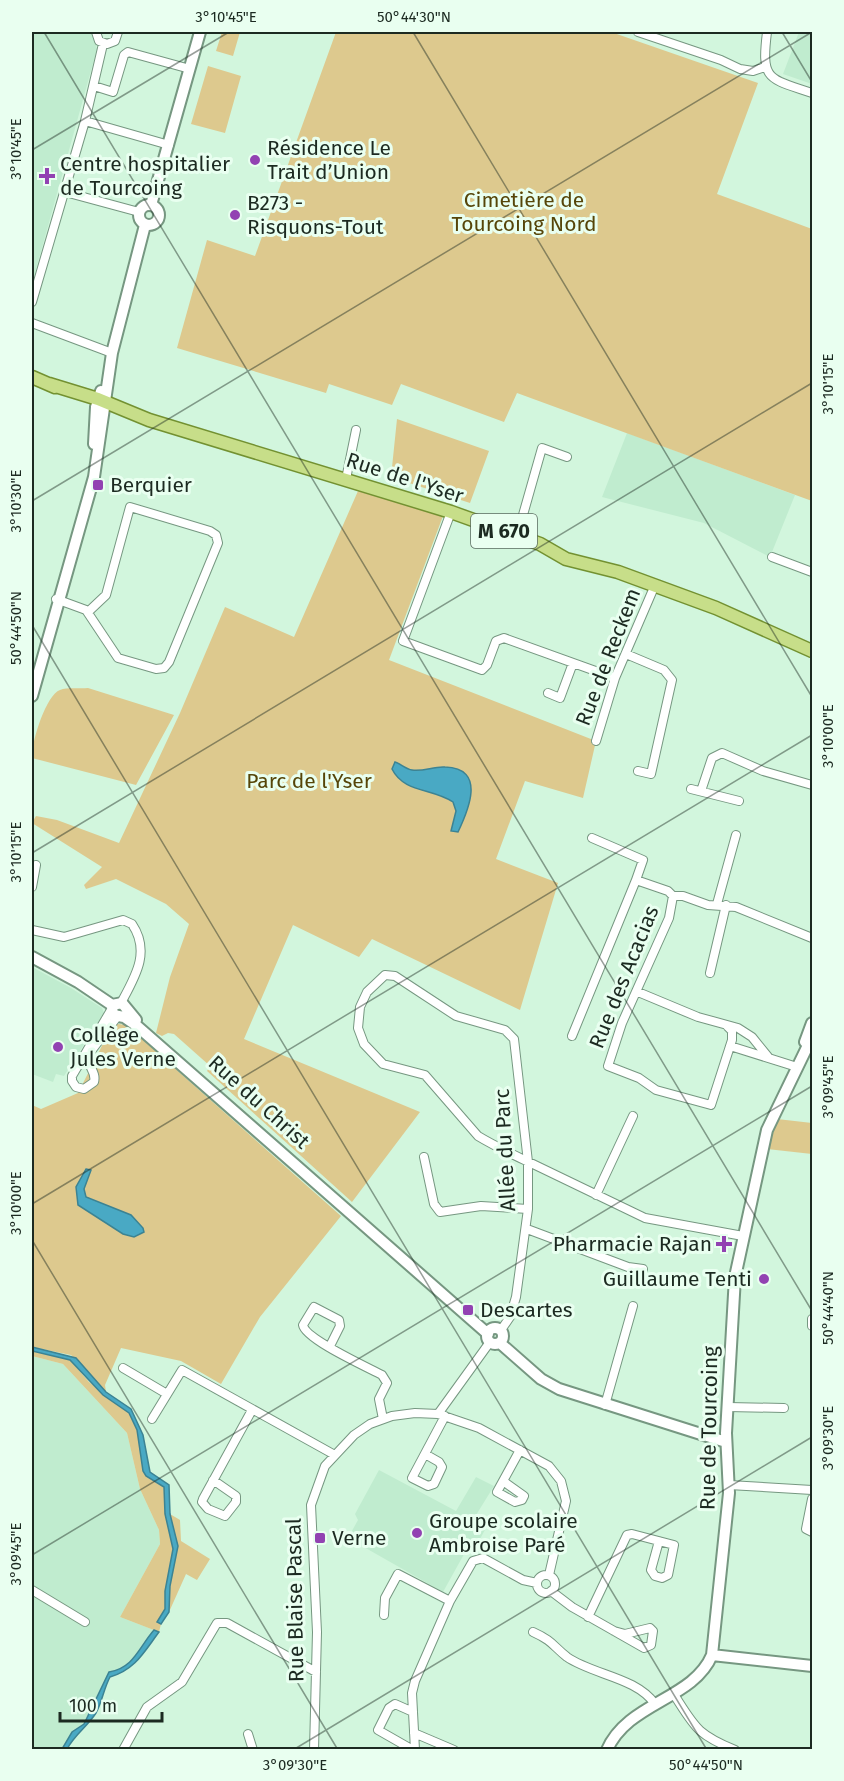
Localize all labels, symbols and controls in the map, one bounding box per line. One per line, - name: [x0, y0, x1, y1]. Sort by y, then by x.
- text: 3°10'45"E: [195, 8, 257, 26]
- text: 50°44'30"N: [377, 8, 451, 26]
- text: 3°10'45"E: [7, 118, 25, 180]
- place label: Résidence Le Trait d’Union: [267, 135, 391, 185]
- place label: Centre hospitalier de Tourcoing: [60, 151, 230, 201]
- marker: Résidence Le Trait d’Union: [248, 153, 262, 167]
- marker: Centre hospitalier de Tourcoing: [38, 167, 56, 185]
- park label: Cimetière de Tourcoing Nord: [452, 187, 596, 237]
- place label: B273 - Risquons-Tout: [247, 190, 384, 240]
- marker: B273 - Risquons-Tout: [228, 208, 242, 222]
- text: 3°10'15"E: [819, 354, 837, 414]
- street label: Rue de l'Yser: [343, 447, 467, 509]
- text: 3°10'30"E: [7, 469, 25, 533]
- place label: Berquier: [110, 472, 192, 498]
- marker: Berquier: [91, 478, 105, 492]
- road number: M 670: [471, 514, 537, 548]
- street label: Rue de Reckem: [570, 584, 646, 730]
- text: 50°44'50"N: [7, 591, 25, 665]
- text: 3°10'00"E: [819, 704, 837, 768]
- park label: Parc de l'Yser: [246, 768, 372, 794]
- text: 3°10'15"E: [7, 822, 25, 882]
- street label: Rue des Acacias: [584, 902, 665, 1052]
- place label: Collège Jules Verne: [70, 1022, 176, 1072]
- marker: Collège Jules Verne: [51, 1040, 65, 1054]
- street label: Rue du Christ: [203, 1050, 315, 1155]
- text: 3°09'45"E: [819, 1055, 837, 1119]
- street label: Allée du Parc: [489, 1088, 521, 1212]
- text: 3°10'00"E: [7, 1171, 25, 1235]
- place label: Pharmacie Rajan: [553, 1231, 712, 1257]
- marker: Pharmacie Rajan: [717, 1237, 731, 1251]
- place label: Guillaume Tenti: [603, 1266, 752, 1292]
- text: 50°44'40"N: [819, 1271, 837, 1345]
- marker: Guillaume Tenti: [757, 1272, 771, 1286]
- place label: Descartes: [480, 1297, 573, 1323]
- marker: Descartes: [461, 1303, 475, 1317]
- street label: Rue de Tourcoing: [695, 1346, 723, 1510]
- text: 3°09'30"E: [819, 1406, 837, 1470]
- place label: Groupe scolaire Ambroise Paré: [429, 1508, 578, 1558]
- street label: Rue Blaise Pascal: [281, 1518, 309, 1682]
- text: 3°09'45"E: [7, 1522, 25, 1586]
- place label: Verne: [332, 1525, 386, 1551]
- marker: Groupe scolaire Ambroise Paré: [410, 1526, 424, 1540]
- marker: Verne: [313, 1531, 327, 1545]
- scale bar: [60, 1685, 162, 1723]
- text: 100 m: [69, 1695, 117, 1717]
- text: 3°09'30"E: [263, 1756, 327, 1774]
- text: 50°44'50"N: [669, 1756, 743, 1774]

